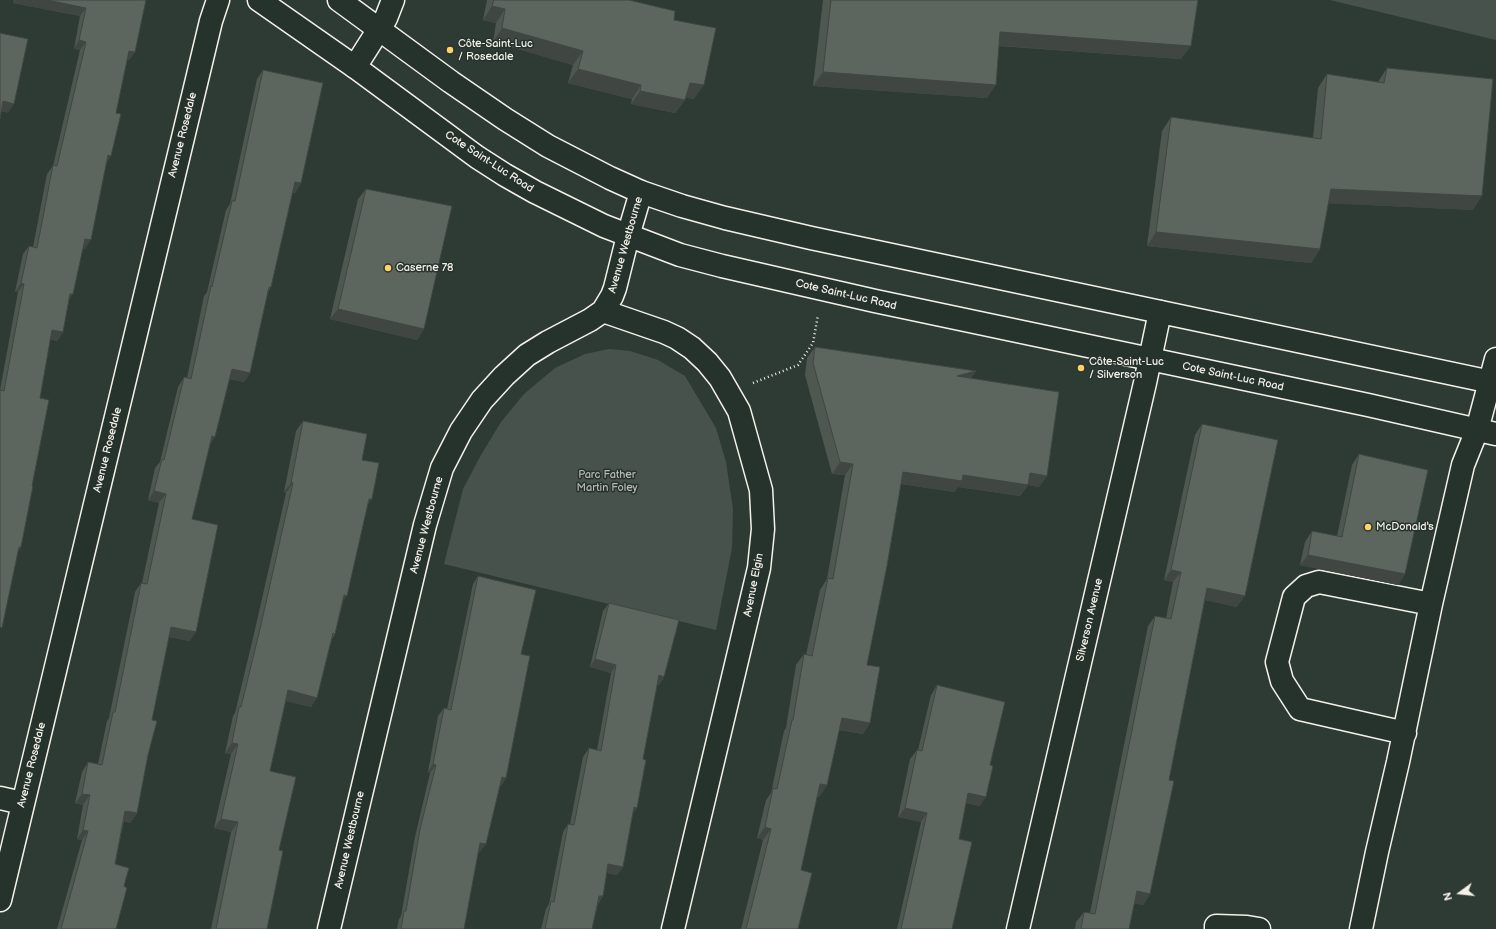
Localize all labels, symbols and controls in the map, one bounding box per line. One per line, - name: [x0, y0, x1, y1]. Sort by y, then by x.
- place label: Côte-Saint-Luc / Rosedale: [458, 37, 533, 63]
- marker: Côte-Saint-Luc / Rosedale: [445, 45, 455, 55]
- street label: Avenue Rosedale: [166, 91, 200, 179]
- street label: Cote Saint-Luc Road: [442, 128, 536, 196]
- street label: Avenue Westbourne: [606, 195, 646, 295]
- place label: Caserne 78: [396, 261, 453, 275]
- marker: Caserne 78: [383, 263, 393, 273]
- street label: Cote Saint-Luc Road: [794, 277, 898, 313]
- place label: Côte-Saint-Luc / Silverson: [1089, 355, 1164, 381]
- street label: Cote Saint-Luc Road: [1181, 360, 1285, 394]
- marker: Côte-Saint-Luc / Silverson: [1076, 363, 1086, 373]
- street label: Avenue Rosedale: [91, 406, 125, 494]
- park label: Parc Father Martin Foley: [576, 468, 638, 494]
- street label: Avenue Westbourne: [408, 475, 446, 575]
- place label: McDonald's: [1376, 520, 1434, 534]
- marker: McDonald's: [1363, 522, 1373, 532]
- street label: Avenue Elgin: [741, 552, 767, 618]
- street label: Silverson Avenue: [1074, 577, 1106, 663]
- street label: Avenue Rosedale: [15, 721, 49, 809]
- street label: Avenue Westbourne: [332, 790, 368, 890]
- north arrow: [1440, 873, 1480, 913]
- text: N: [1441, 891, 1455, 902]

